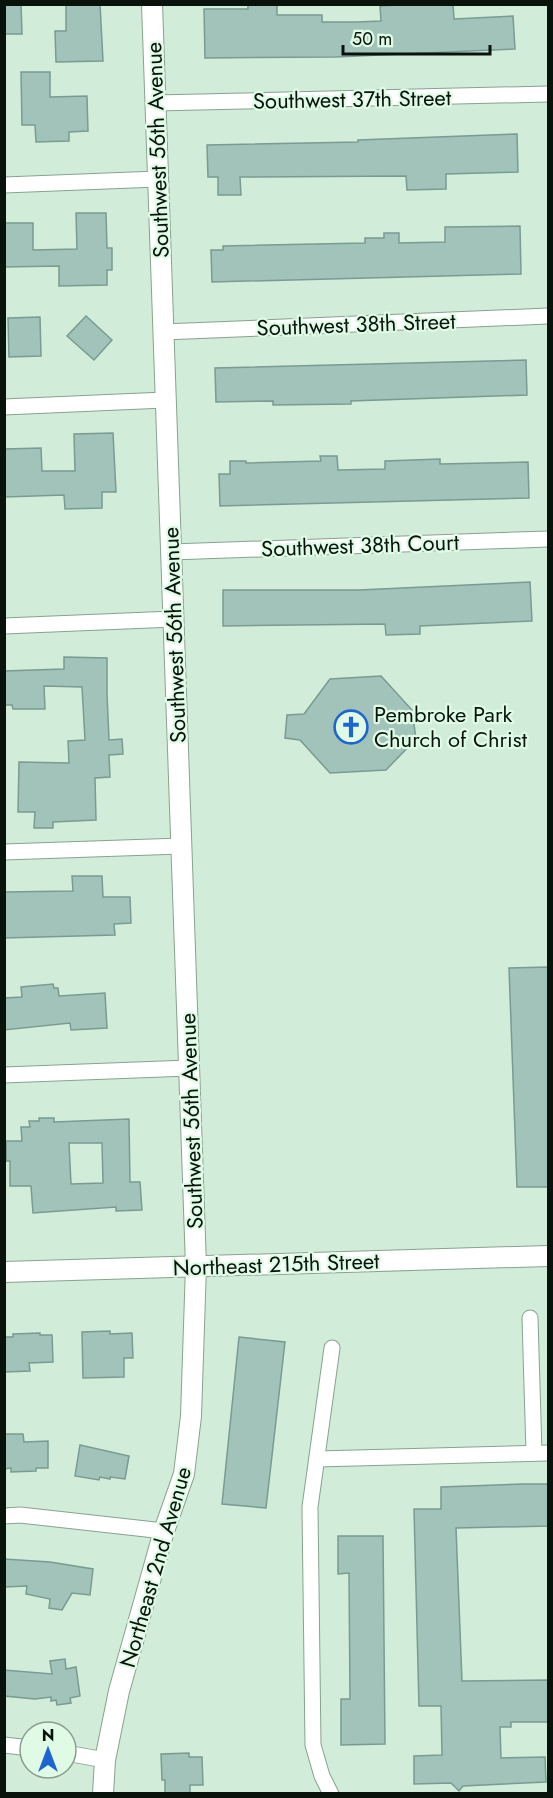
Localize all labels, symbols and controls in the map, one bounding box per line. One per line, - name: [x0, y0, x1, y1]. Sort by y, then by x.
- scale bar: [343, 18, 490, 56]
- text: 50 m: [352, 26, 392, 52]
- street label: Southwest 56th Avenue: [137, 41, 177, 259]
- street label: Southwest 37th Street: [253, 81, 452, 117]
- street label: Southwest 38th Street: [256, 305, 457, 343]
- street label: Southwest 56th Avenue: [154, 526, 194, 744]
- street label: Southwest 38th Court: [261, 526, 460, 564]
- place label: Pembroke Park Church of Christ: [374, 698, 528, 755]
- church icon: Pembroke Park Church of Christ: [333, 709, 369, 745]
- street label: Southwest 56th Avenue: [171, 1012, 211, 1230]
- street label: Northeast 215th Street: [172, 1244, 381, 1284]
- street label: Northeast 2nd Avenue: [111, 1463, 199, 1671]
- north arrow: [18, 1720, 78, 1780]
- text: N: [42, 1724, 54, 1747]

